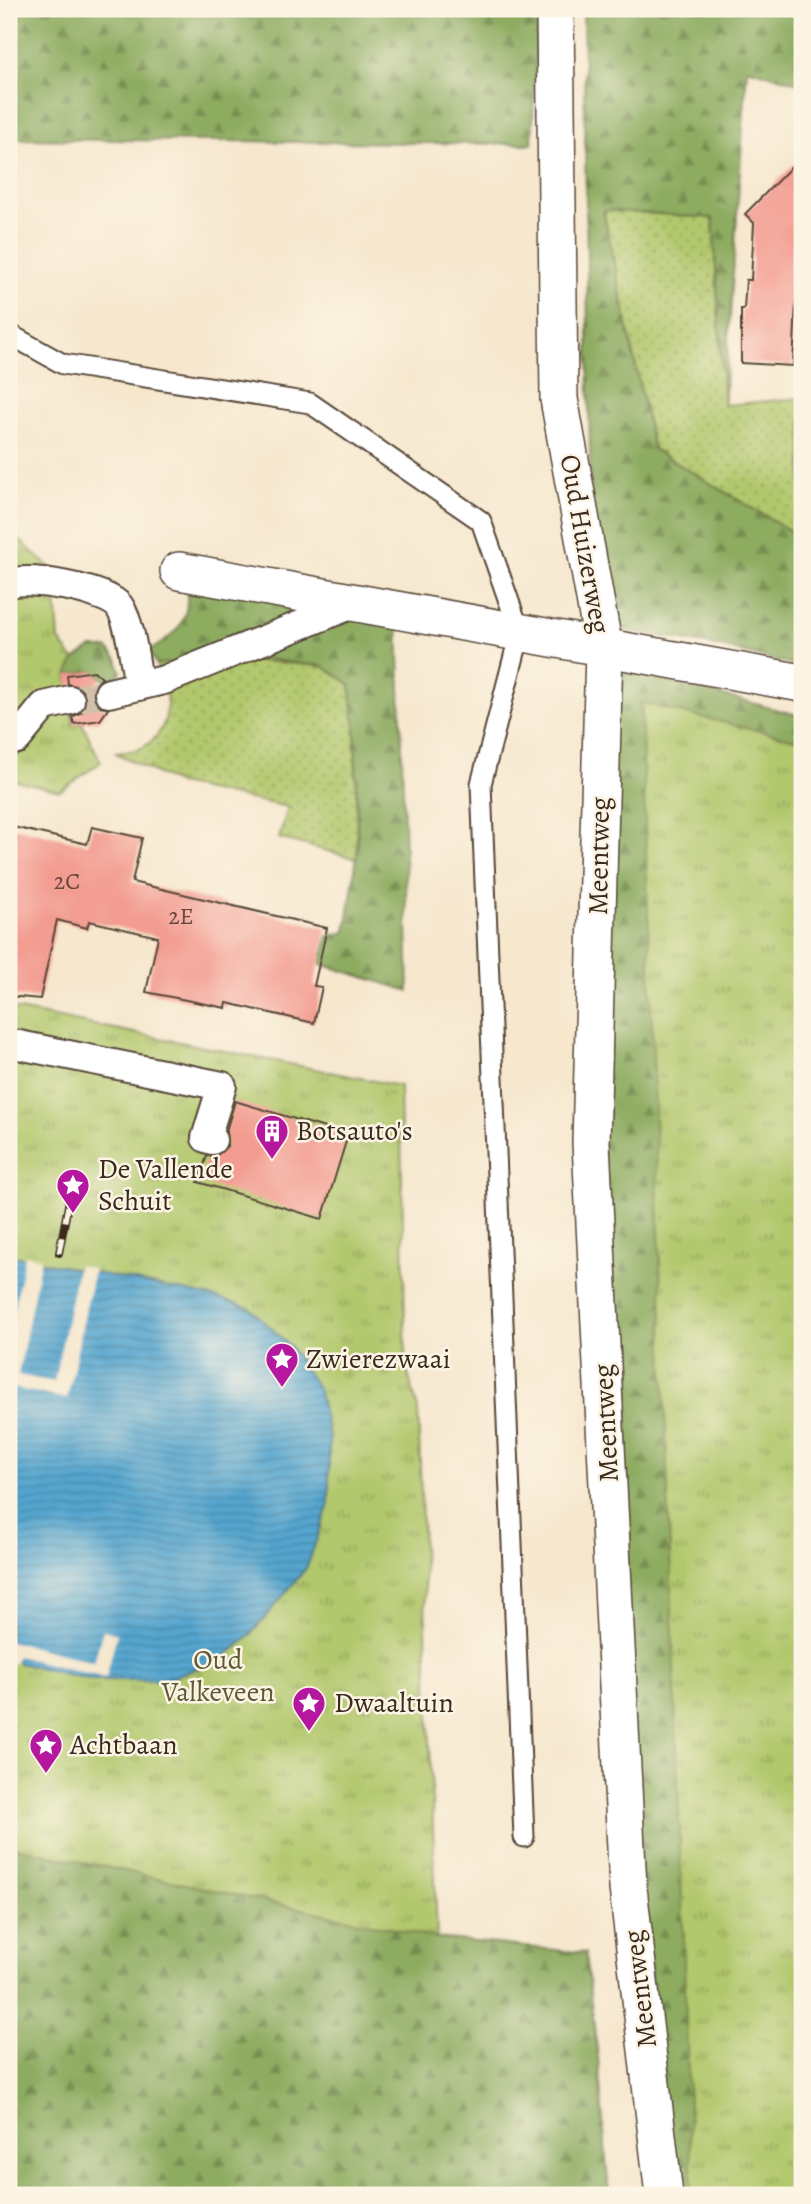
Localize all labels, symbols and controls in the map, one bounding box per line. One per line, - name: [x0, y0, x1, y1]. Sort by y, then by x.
- street label: Oud Huizerweg: [551, 451, 619, 637]
- street label: Meentweg: [579, 796, 619, 916]
- house number: 2C: [54, 865, 80, 897]
- house number: 2E: [168, 900, 194, 932]
- building icon: Botsauto's: [253, 1112, 291, 1161]
- place label: Botsauto's: [296, 1112, 413, 1150]
- place label: De Vallende Schuit: [98, 1150, 233, 1220]
- place icon: De Vallende Schuit: [54, 1166, 92, 1215]
- place icon: Zwierezwaai: [263, 1340, 301, 1389]
- place label: Zwierezwaai: [306, 1340, 451, 1378]
- street label: Meentweg: [584, 1363, 628, 1483]
- park label: Oud Valkeveen: [160, 1641, 275, 1711]
- place icon: Dwaaltuin: [290, 1684, 328, 1733]
- place label: Dwaaltuin: [334, 1684, 454, 1722]
- place icon: Achtbaan: [27, 1726, 65, 1775]
- place label: Achtbaan: [69, 1726, 178, 1764]
- street label: Meentweg: [614, 1928, 666, 2050]

